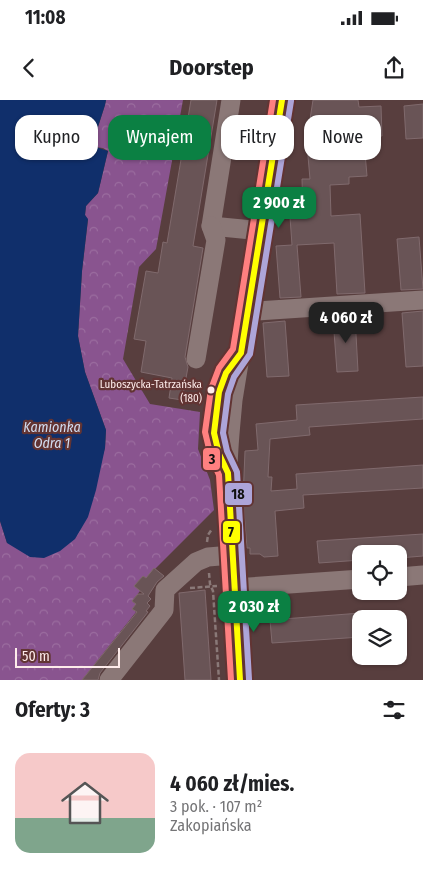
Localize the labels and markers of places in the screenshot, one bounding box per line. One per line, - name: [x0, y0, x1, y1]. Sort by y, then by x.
- pin: 2 900 zł: [227, 186, 331, 229]
- pin: 4 060 zł: [294, 302, 398, 344]
- place label: Luboszycka-Tatrzańska (180): [100, 378, 202, 405]
- marker: Luboszycka-Tatrzańska (180): [206, 385, 216, 395]
- pin: 2 030 zł: [202, 590, 306, 633]

